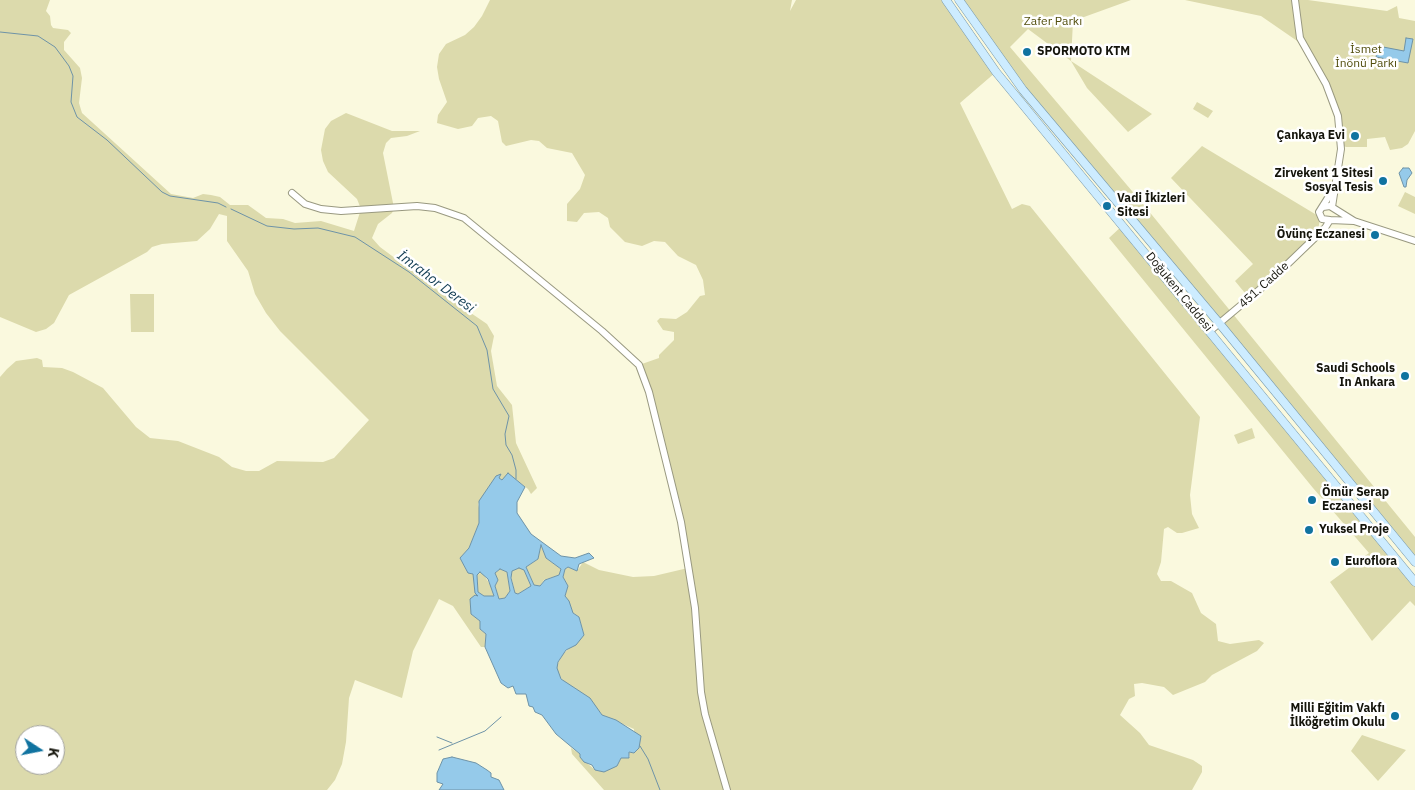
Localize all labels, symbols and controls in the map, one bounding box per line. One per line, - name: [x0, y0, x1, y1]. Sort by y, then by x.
- park label: Zafer Parkı: [1024, 15, 1082, 29]
- park label: İsmet İnönü Parkı: [1335, 43, 1397, 71]
- place label: SPORMOTO KTM: [1037, 45, 1130, 59]
- marker: SPORMOTO KTM: [1021, 46, 1033, 58]
- place label: Çankaya Evi: [1276, 129, 1345, 143]
- marker: Çankaya Evi: [1349, 130, 1361, 142]
- place label: Zirvekent 1 Sitesi Sosyal Tesis: [1275, 167, 1373, 195]
- marker: Zirvekent 1 Sitesi Sosyal Tesis: [1377, 175, 1389, 187]
- place label: Vadi İkizleri Sitesi: [1117, 192, 1185, 220]
- marker: Vadi İkizleri Sitesi: [1101, 200, 1113, 212]
- place label: Övünç Eczanesi: [1277, 228, 1365, 242]
- marker: Övünç Eczanesi: [1369, 229, 1381, 241]
- water label: İmrahor Deresi: [394, 247, 478, 317]
- street label: Doğukent Caddesi: [1143, 250, 1215, 334]
- street label: 451. Cadde: [1236, 259, 1292, 311]
- place label: Saudi Schools In Ankara: [1316, 362, 1395, 390]
- marker: Saudi Schools In Ankara: [1399, 370, 1411, 382]
- place label: Ömür Serap Eczanesi: [1322, 486, 1389, 514]
- marker: Ömür Serap Eczanesi: [1306, 494, 1318, 506]
- place label: Yuksel Proje: [1319, 523, 1389, 537]
- marker: Yuksel Proje: [1303, 524, 1315, 536]
- place label: Euroflora: [1345, 555, 1397, 569]
- marker: Euroflora: [1329, 556, 1341, 568]
- place label: Milli Eğitim Vakfı İlköğretim Okulu: [1290, 702, 1385, 730]
- marker: Milli Eğitim Vakfı İlköğretim Okulu: [1389, 710, 1401, 722]
- north arrow: [15, 725, 65, 775]
- text: K: [44, 746, 64, 759]

